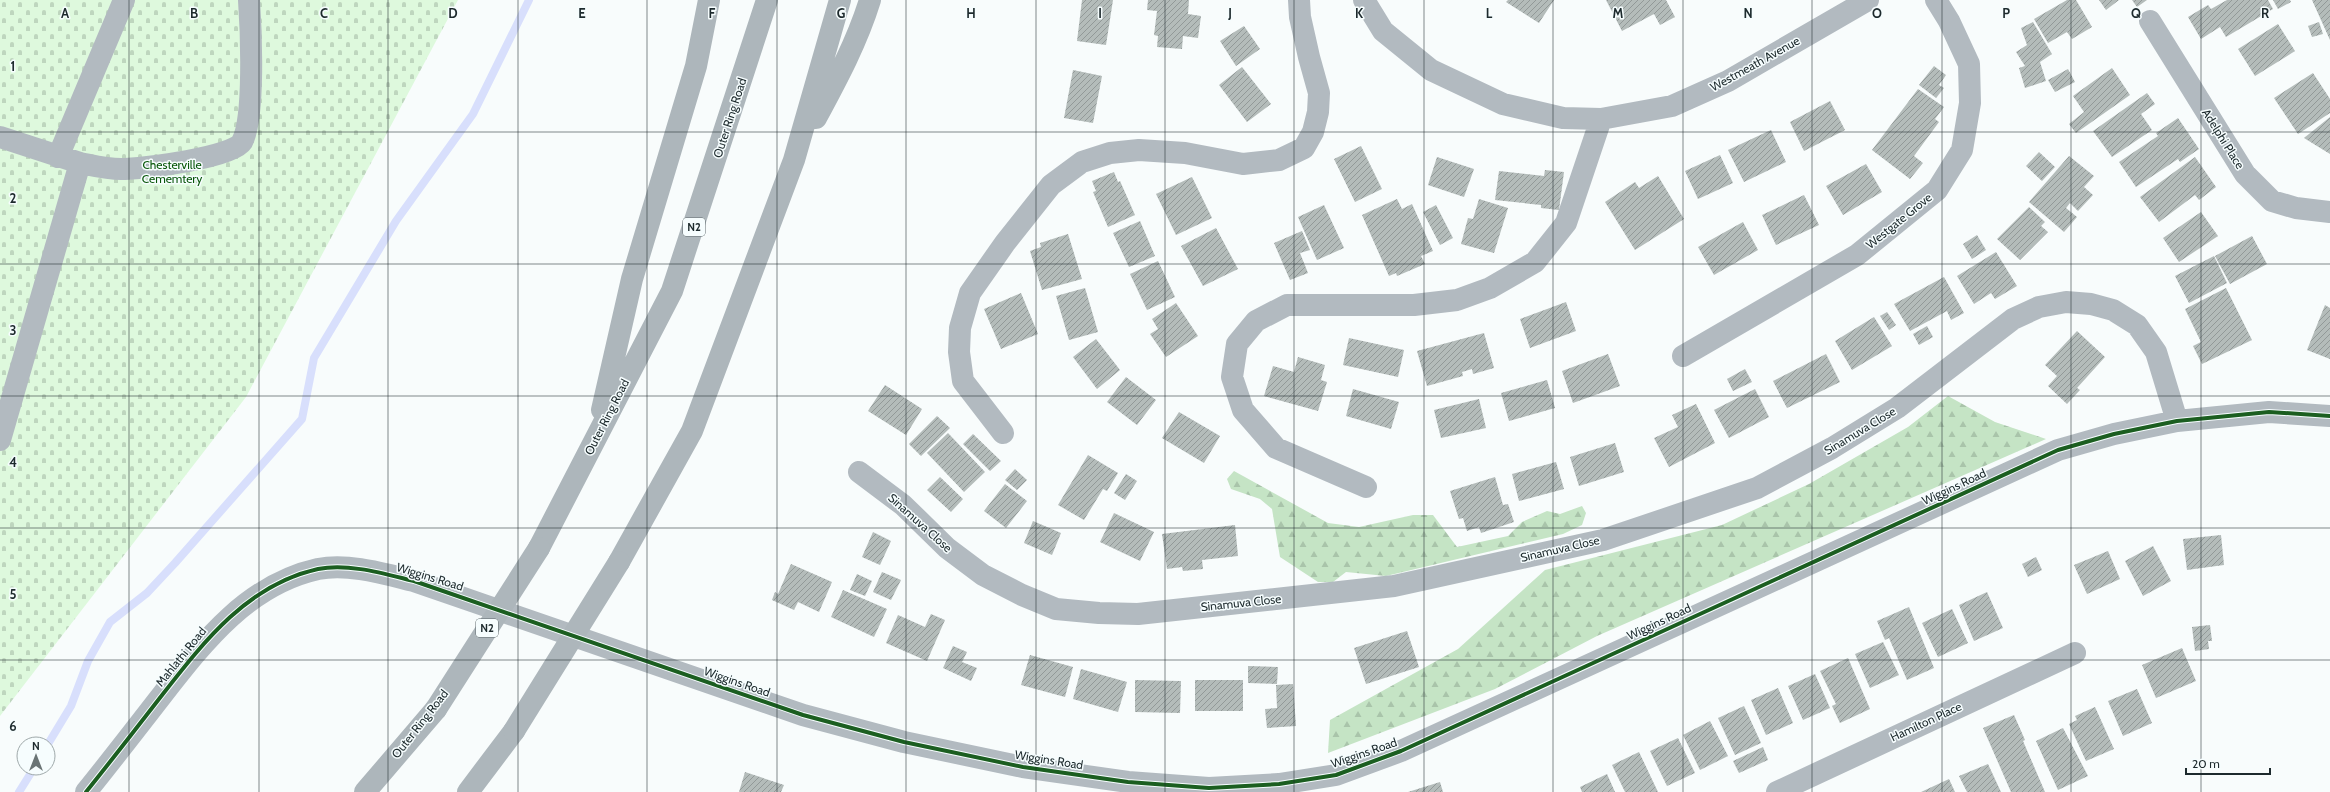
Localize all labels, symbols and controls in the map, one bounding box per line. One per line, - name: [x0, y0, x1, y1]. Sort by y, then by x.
- text: A: [61, 5, 70, 21]
- text: B: [190, 5, 198, 21]
- text: C: [320, 5, 328, 21]
- text: D: [448, 5, 458, 21]
- text: E: [578, 5, 586, 21]
- text: F: [709, 5, 716, 21]
- text: G: [837, 5, 846, 21]
- text: H: [966, 5, 976, 21]
- text: I: [1098, 5, 1102, 21]
- text: J: [1227, 5, 1232, 21]
- text: K: [1355, 5, 1364, 21]
- text: L: [1486, 5, 1493, 21]
- text: M: [1613, 5, 1624, 21]
- text: N: [1743, 5, 1753, 21]
- text: O: [1872, 5, 1882, 21]
- text: P: [2002, 5, 2010, 21]
- text: Q: [2131, 5, 2141, 21]
- text: R: [2261, 5, 2269, 21]
- street label: Westmeath Avenue: [1708, 33, 1802, 94]
- text: 1: [11, 58, 15, 74]
- street label: Outer Ring Road: [710, 76, 750, 160]
- street label: Adelphi Place: [2199, 106, 2248, 172]
- park label: Chesterville Cememtery: [142, 157, 202, 186]
- street label: Westgate Grove: [1863, 189, 1935, 252]
- text: 2: [10, 190, 17, 206]
- road number: N2: [683, 218, 705, 236]
- text: 3: [9, 322, 17, 338]
- street label: Outer Ring Road: [581, 376, 632, 457]
- street label: Sinamuva Close: [1821, 403, 1898, 458]
- text: 4: [9, 454, 17, 470]
- street label: Wiggins Road: [1919, 465, 1988, 508]
- street label: Sinamuva Close: [885, 490, 955, 555]
- street label: Sinamuva Close: [1519, 532, 1601, 565]
- street label: Wiggins Road: [395, 559, 465, 594]
- text: 5: [10, 586, 17, 602]
- street label: Sinamuva Close: [1200, 591, 1282, 614]
- street label: Wiggins Road: [1624, 600, 1693, 643]
- road number: N2: [476, 619, 498, 637]
- street label: Mahlathi Road: [152, 624, 209, 689]
- street label: Wiggins Road: [702, 663, 772, 700]
- street label: Outer Ring Road: [388, 686, 451, 761]
- street label: Hamilton Place: [1888, 699, 1964, 745]
- text: 6: [9, 718, 17, 734]
- street label: Wiggins Road: [1329, 734, 1399, 771]
- north arrow: [16, 736, 56, 776]
- text: N: [32, 739, 40, 753]
- street label: Wiggins Road: [1014, 747, 1084, 772]
- scale bar: [2186, 750, 2270, 776]
- text: 20 m: [2192, 756, 2220, 771]

